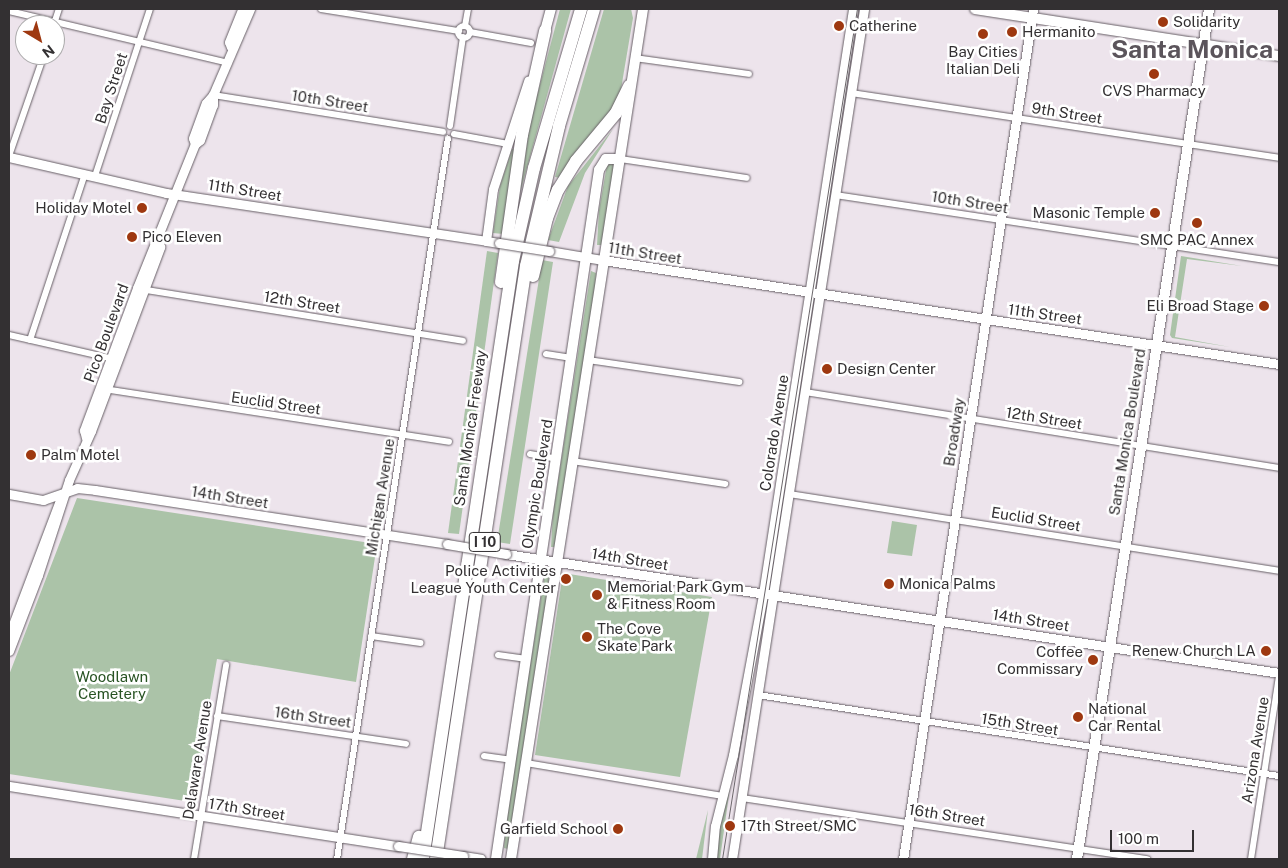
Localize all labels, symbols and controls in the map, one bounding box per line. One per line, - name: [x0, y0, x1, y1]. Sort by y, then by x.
- place label: Solidarity: [1173, 13, 1240, 31]
- north arrow: [15, 15, 65, 65]
- marker: Solidarity: [1157, 16, 1169, 28]
- place label: Catherine: [849, 17, 917, 35]
- marker: Catherine: [833, 20, 845, 32]
- place label: Hermanito: [1022, 23, 1095, 41]
- marker: Hermanito: [1006, 26, 1018, 38]
- marker: Bay Cities Italian Deli: [977, 28, 989, 40]
- district label: Santa Monica: [1111, 34, 1273, 64]
- text: N: [39, 41, 58, 61]
- place label: Bay Cities Italian Deli: [946, 42, 1020, 77]
- street label: Bay Street: [91, 50, 131, 126]
- marker: CVS Pharmacy: [1148, 68, 1160, 80]
- place label: CVS Pharmacy: [1102, 82, 1206, 100]
- street label: 10th Street: [290, 86, 370, 116]
- street label: 9th Street: [1030, 99, 1104, 127]
- street label: 11th Street: [207, 175, 283, 205]
- street label: 10th Street: [930, 187, 1010, 217]
- place label: Holiday Motel: [35, 199, 132, 217]
- marker: Holiday Motel: [136, 202, 148, 214]
- place label: Masonic Temple: [1032, 204, 1145, 222]
- marker: Masonic Temple: [1149, 207, 1161, 219]
- marker: SMC PAC Annex: [1191, 217, 1203, 229]
- place label: Pico Eleven: [142, 228, 222, 246]
- marker: Pico Eleven: [126, 231, 138, 243]
- place label: SMC PAC Annex: [1140, 231, 1254, 249]
- street label: 11th Street: [607, 238, 683, 268]
- street label: Pico Boulevard: [80, 281, 132, 385]
- street label: 12th Street: [263, 287, 341, 317]
- place label: Eli Broad Stage: [1147, 297, 1254, 315]
- street label: 11th Street: [1007, 300, 1083, 328]
- marker: Eli Broad Stage: [1258, 300, 1270, 312]
- street label: Santa Monica Boulevard: [1105, 347, 1149, 517]
- street label: Santa Monica Freeway: [450, 349, 490, 507]
- place label: Design Center: [837, 360, 936, 378]
- marker: Design Center: [821, 363, 833, 375]
- street label: Colorado Avenue: [756, 373, 792, 493]
- street label: Euclid Street: [230, 388, 322, 418]
- street label: Broadway: [940, 397, 968, 467]
- street label: 12th Street: [1005, 403, 1083, 433]
- street label: Olympic Boulevard: [518, 418, 556, 550]
- street label: Michigan Avenue: [362, 437, 398, 557]
- place label: Palm Motel: [41, 446, 120, 464]
- marker: Palm Motel: [25, 449, 37, 461]
- street label: 14th Street: [190, 482, 270, 512]
- street label: Euclid Street: [990, 503, 1082, 535]
- road number: I 10: [469, 530, 501, 554]
- street label: 14th Street: [590, 544, 670, 574]
- place label: Police Activities League Youth Center: [410, 561, 556, 596]
- marker: Police Activities League Youth Center: [560, 573, 572, 585]
- place label: Monica Palms: [899, 575, 996, 593]
- place label: Memorial Park Gym & Fitness Room: [607, 577, 744, 612]
- marker: Monica Palms: [883, 578, 895, 590]
- marker: Memorial Park Gym & Fitness Room: [591, 589, 603, 601]
- street label: 14th Street: [991, 605, 1071, 635]
- place label: The Cove Skate Park: [597, 619, 673, 654]
- marker: The Cove Skate Park: [581, 631, 593, 643]
- place label: Coffee Commissary: [997, 642, 1083, 677]
- place label: Renew Church LA: [1132, 642, 1256, 660]
- marker: Renew Church LA: [1260, 645, 1272, 657]
- marker: Coffee Commissary: [1087, 654, 1099, 666]
- park label: Woodlawn Cemetery: [76, 667, 148, 702]
- street label: Arizona Avenue: [1238, 695, 1272, 805]
- street label: Delaware Avenue: [179, 699, 215, 821]
- place label: National Car Rental: [1088, 699, 1161, 734]
- street label: 16th Street: [273, 703, 353, 731]
- street label: 15th Street: [980, 709, 1060, 739]
- marker: National Car Rental: [1072, 711, 1084, 723]
- street label: 17th Street: [208, 794, 286, 824]
- street label: 16th Street: [907, 800, 987, 830]
- place label: 17th Street/SMC: [741, 817, 857, 835]
- marker: 17th Street/SMC: [723, 819, 737, 833]
- place label: Garfield School: [500, 820, 608, 838]
- scale bar: [1113, 820, 1197, 852]
- marker: Garfield School: [612, 823, 624, 835]
- text: 100 m: [1118, 830, 1159, 847]

